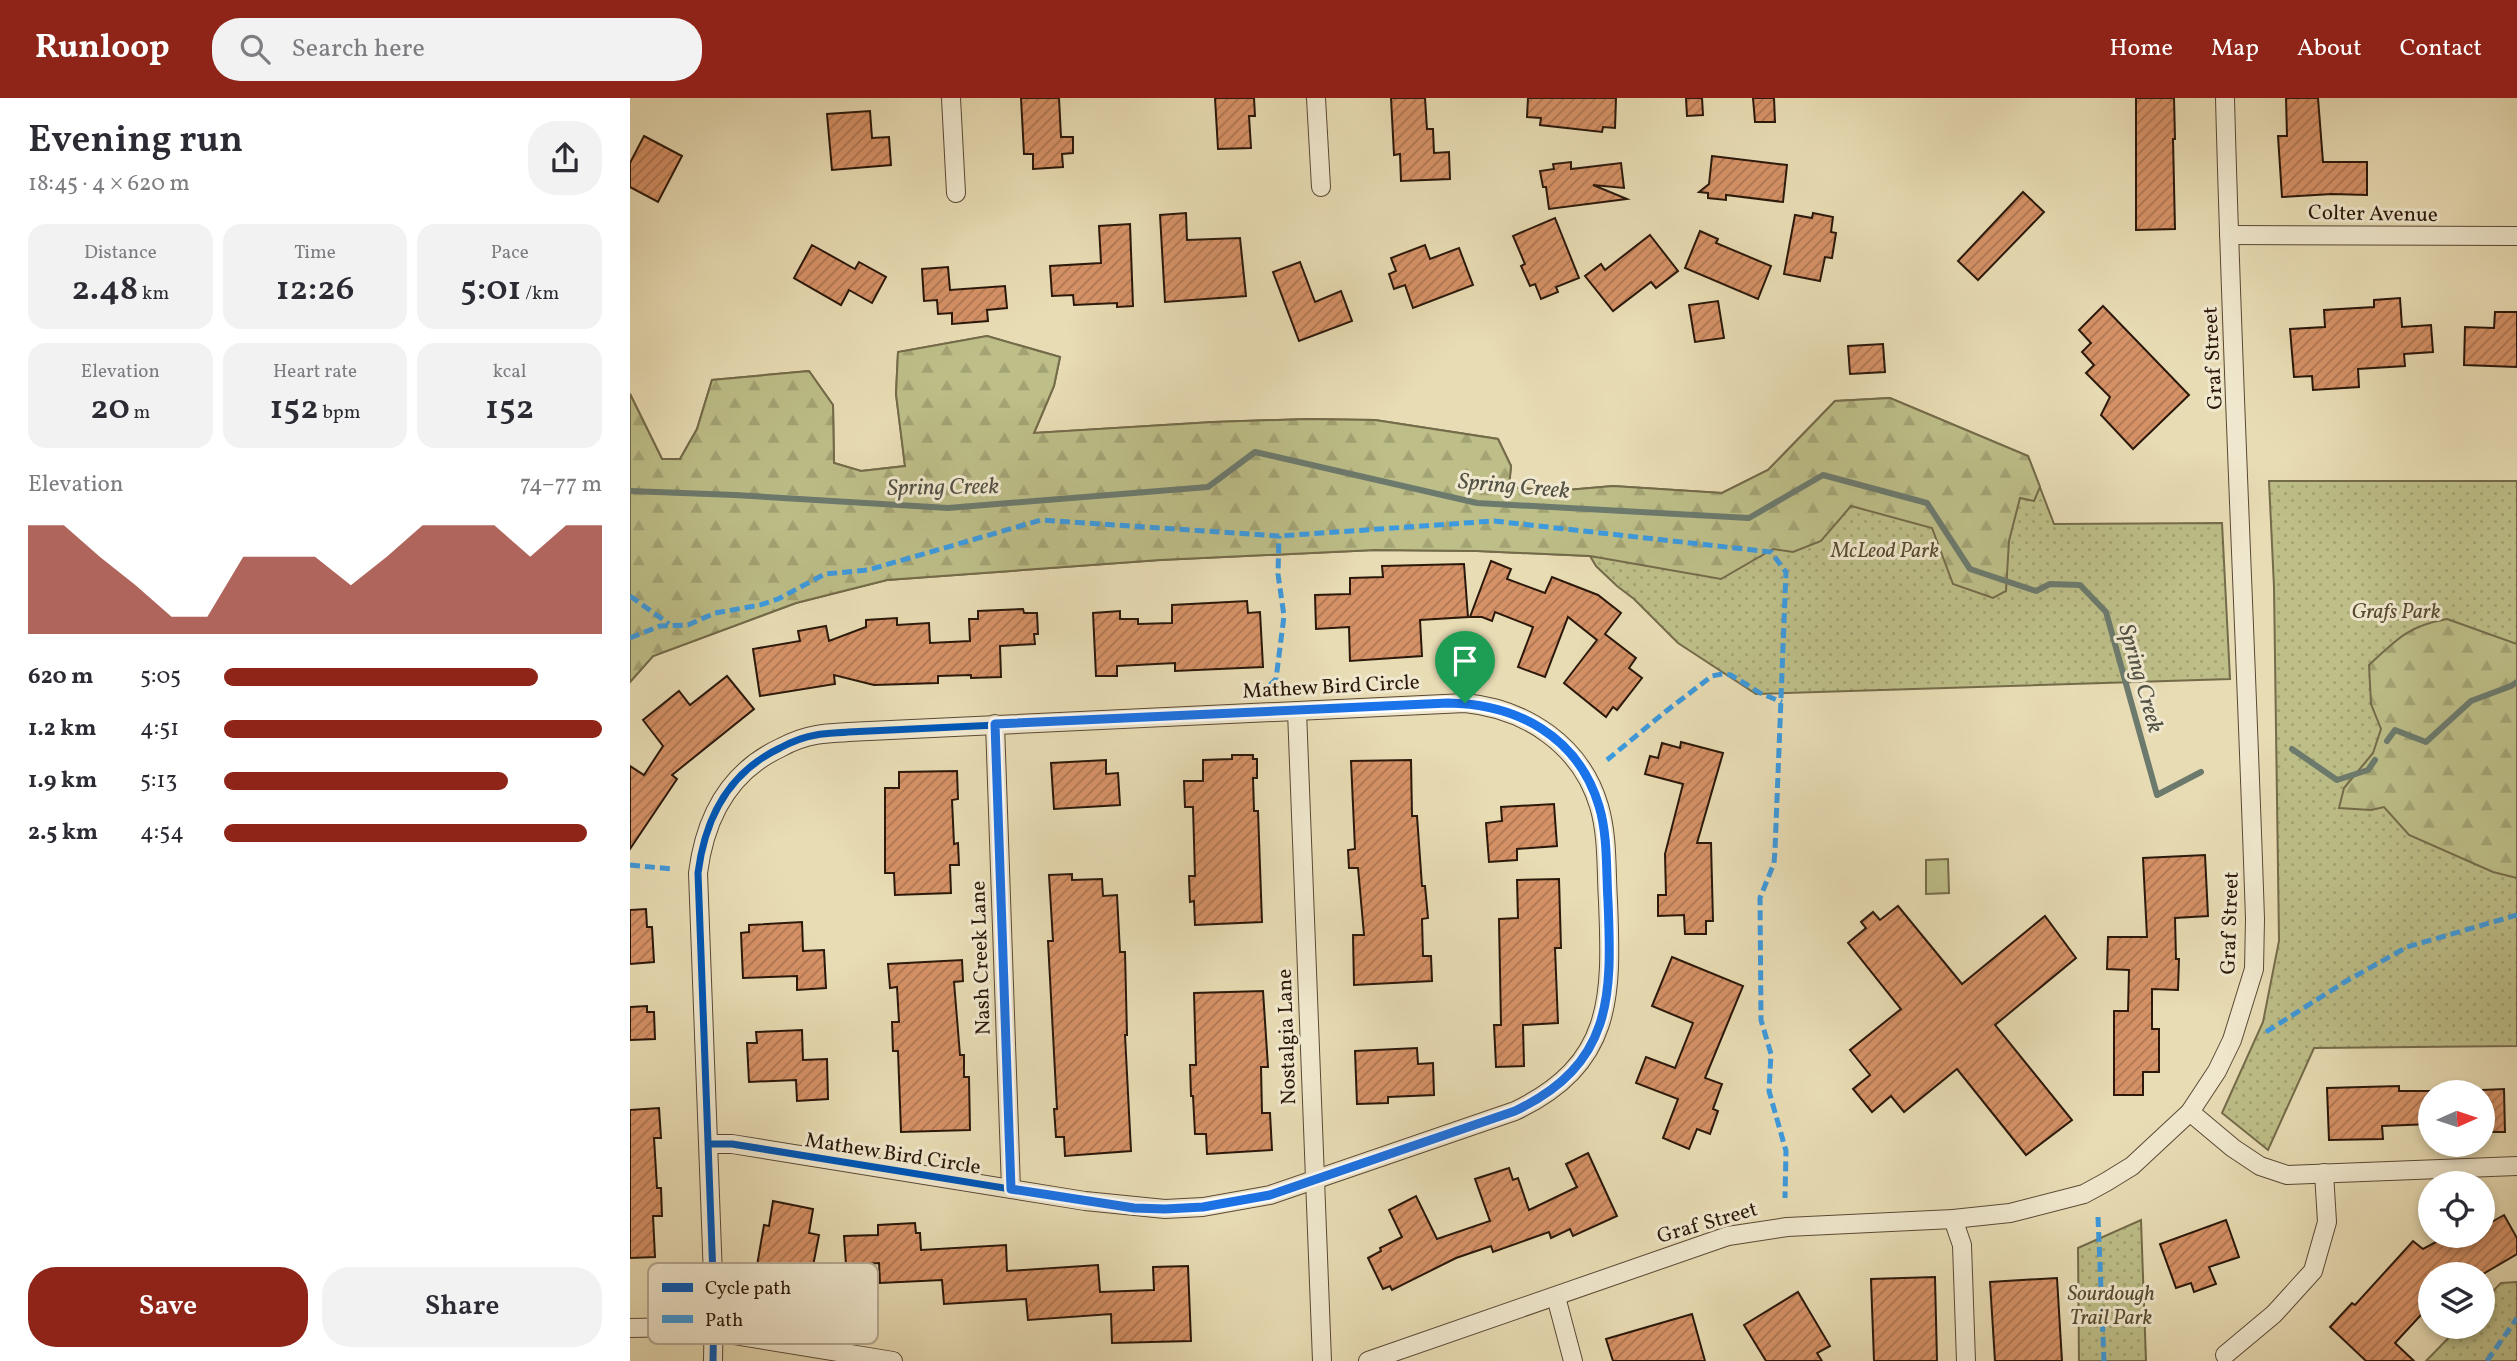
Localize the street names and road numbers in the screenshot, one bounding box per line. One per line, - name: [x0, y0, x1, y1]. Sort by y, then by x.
- street label: Colter Avenue: [2308, 199, 2438, 230]
- street label: Graf Street: [2196, 306, 2231, 410]
- street label: Mathew Bird Circle: [1242, 668, 1420, 707]
- street label: Graf Street: [2214, 871, 2247, 975]
- street label: Nash Creek Lane: [964, 880, 999, 1036]
- street label: Nostalgia Lane: [1271, 968, 1304, 1106]
- street label: Mathew Bird Circle: [803, 1126, 983, 1183]
- street label: Graf Street: [1654, 1195, 1761, 1252]

